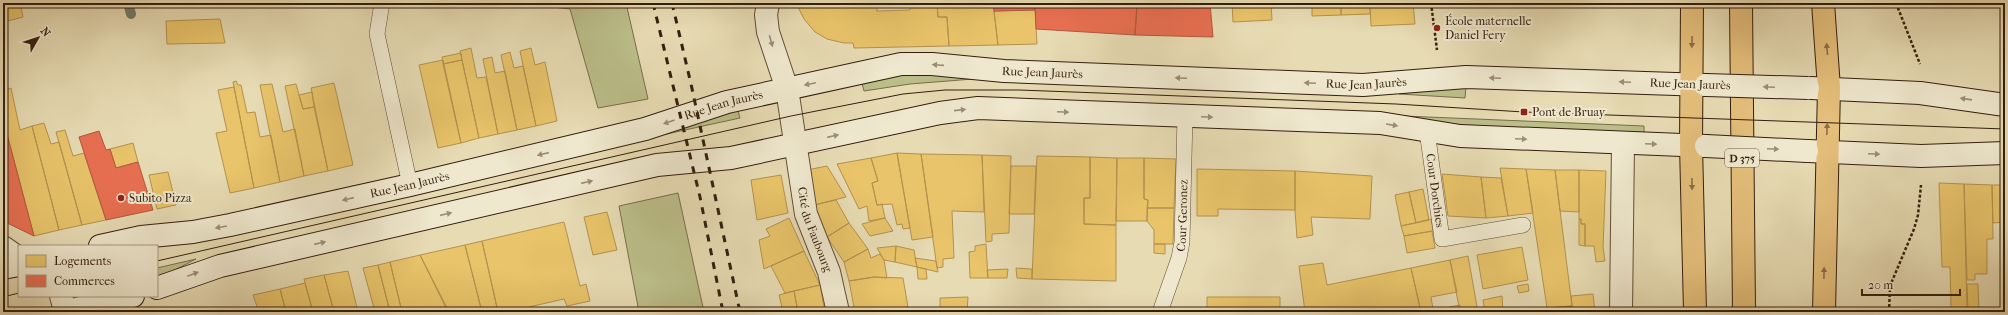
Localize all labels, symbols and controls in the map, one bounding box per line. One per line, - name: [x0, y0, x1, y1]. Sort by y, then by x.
- place label: École maternelle Daniel Fery: [1445, 13, 1532, 42]
- north arrow: [18, 18, 58, 58]
- marker: École maternelle Daniel Fery: [1432, 23, 1442, 33]
- text: N: [38, 25, 53, 40]
- one-way arrow: [768, 36, 774, 48]
- one-way arrow: [1689, 36, 1695, 49]
- one-way arrow: [1824, 43, 1830, 55]
- one-way arrow: [932, 61, 944, 68]
- street label: Rue Jean Jaurès: [1002, 64, 1084, 81]
- one-way arrow: [1175, 74, 1187, 81]
- one-way arrow: [1489, 74, 1501, 81]
- street label: Rue Jean Jaurès: [1325, 75, 1408, 92]
- street label: Rue Jean Jaurès: [1649, 76, 1731, 92]
- one-way arrow: [1304, 79, 1316, 86]
- one-way arrow: [1618, 79, 1631, 85]
- one-way arrow: [804, 81, 816, 87]
- one-way arrow: [1762, 84, 1775, 90]
- street label: Rue Jean Jaurès: [682, 87, 765, 123]
- one-way arrow: [1960, 96, 1972, 102]
- place label: Pont de Bruay: [1532, 105, 1606, 119]
- one-way arrow: [954, 107, 966, 113]
- marker: Pont de Bruay: [1519, 107, 1529, 117]
- one-way arrow: [1057, 109, 1070, 115]
- one-way arrow: [1201, 114, 1214, 120]
- one-way arrow: [662, 119, 674, 125]
- one-way arrow: [1386, 122, 1398, 128]
- one-way arrow: [1824, 123, 1831, 135]
- one-way arrow: [827, 133, 839, 139]
- one-way arrow: [1515, 135, 1527, 142]
- one-way arrow: [1645, 141, 1658, 147]
- one-way arrow: [1767, 146, 1780, 152]
- road number: D 375: [1725, 149, 1759, 167]
- one-way arrow: [536, 151, 549, 157]
- one-way arrow: [1868, 151, 1881, 157]
- street label: Cour Dorchies: [1423, 152, 1447, 229]
- street label: Rue Jean Jaurès: [369, 169, 451, 201]
- one-way arrow: [580, 178, 593, 184]
- one-way arrow: [1689, 178, 1695, 191]
- street label: Cour Geronez: [1173, 179, 1191, 253]
- street label: Cité du Faubourg: [795, 186, 836, 275]
- place label: Subito Pizza: [129, 191, 192, 205]
- marker: Subito Pizza: [116, 193, 126, 203]
- one-way arrow: [342, 196, 354, 202]
- one-way arrow: [440, 210, 452, 216]
- one-way arrow: [215, 224, 227, 230]
- one-way arrow: [313, 239, 326, 245]
- legend: [18, 245, 158, 297]
- text: Logements: [54, 254, 112, 268]
- one-way arrow: [1821, 267, 1828, 279]
- one-way arrow: [188, 271, 200, 277]
- scale bar: [1862, 271, 1960, 297]
- text: Commerces: [54, 274, 115, 288]
- text: 20 m: [1868, 278, 1893, 292]

